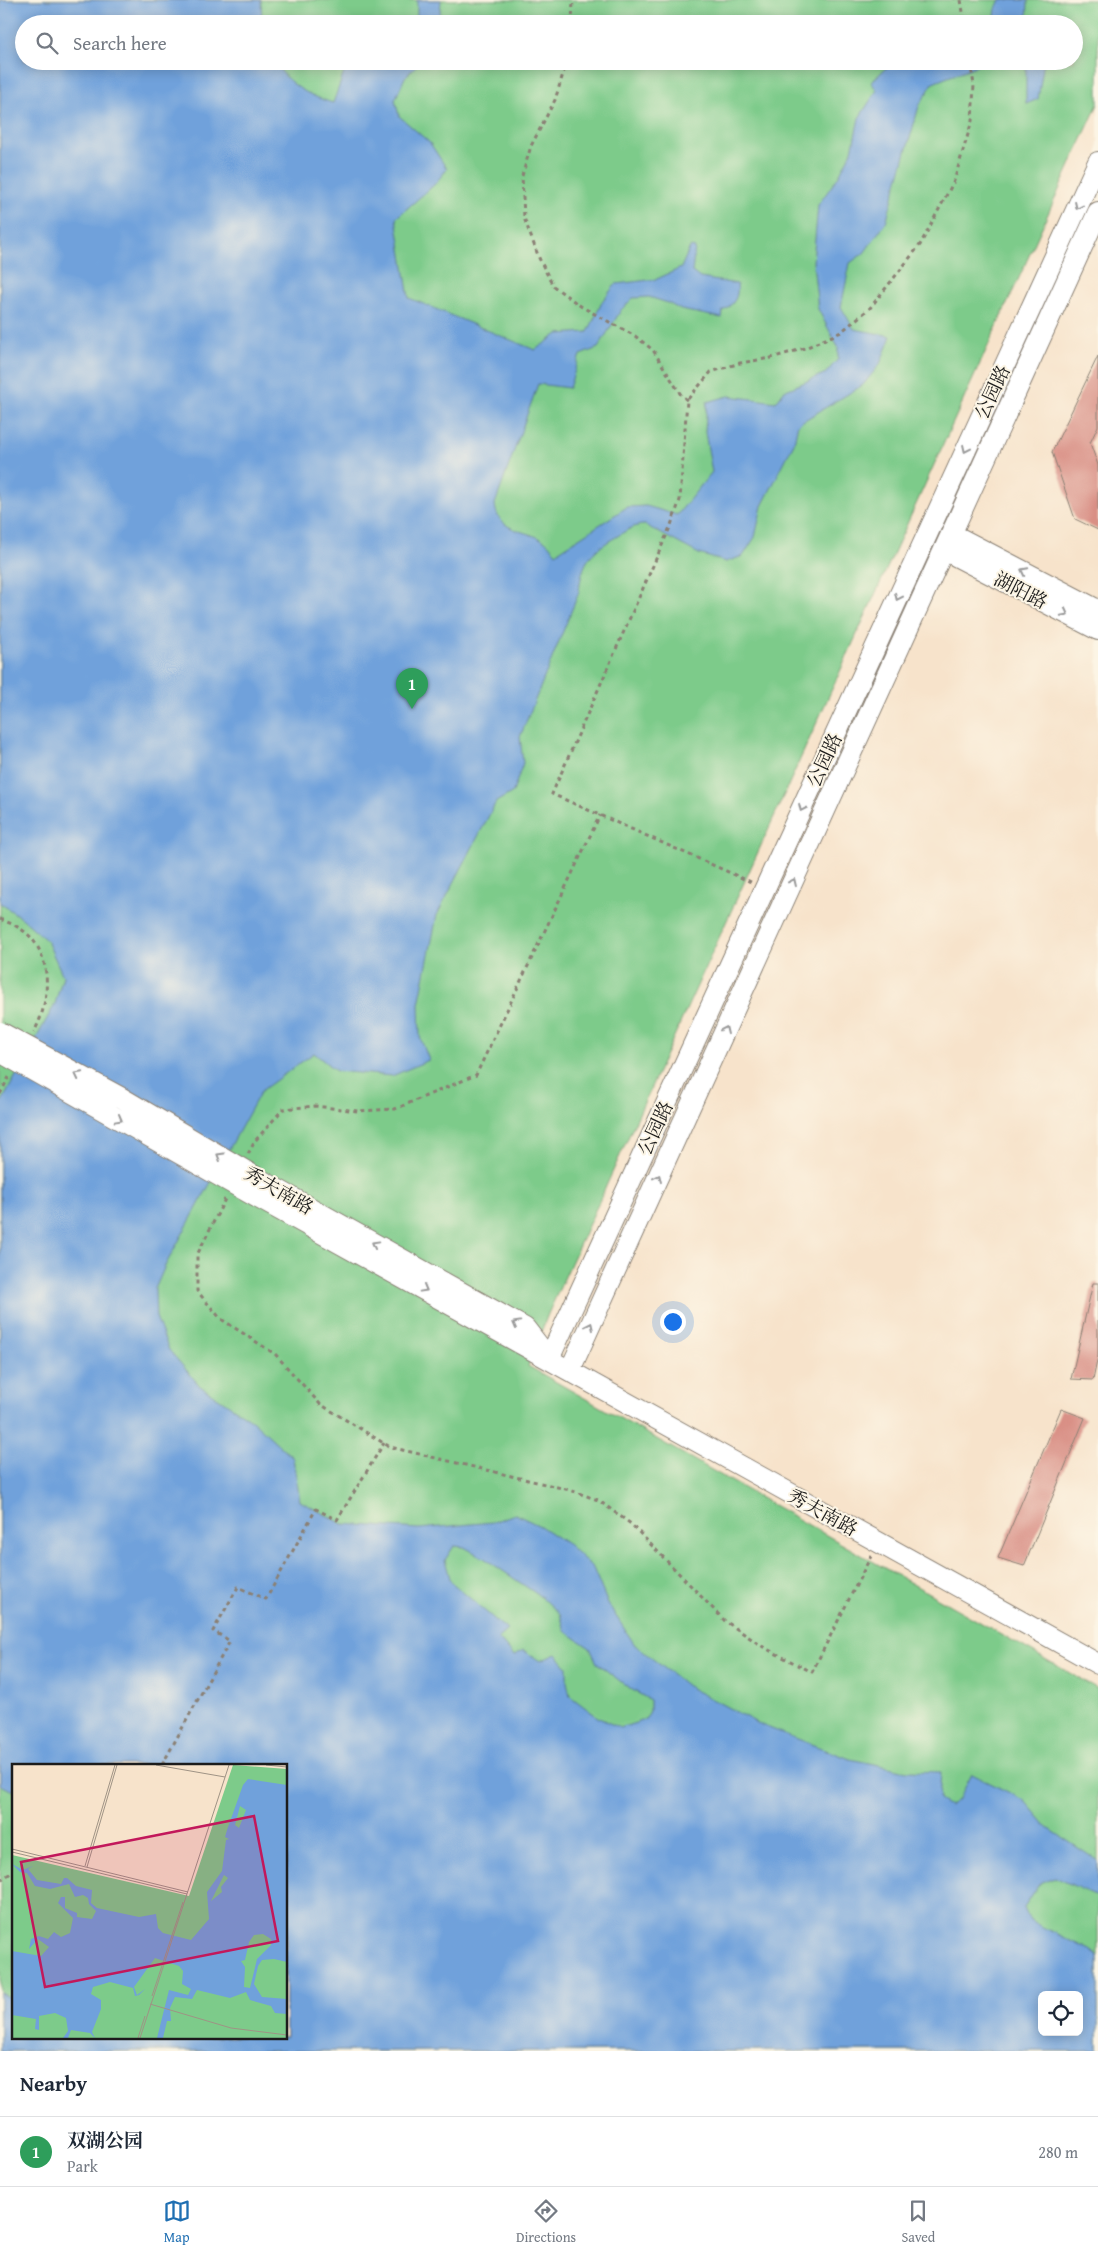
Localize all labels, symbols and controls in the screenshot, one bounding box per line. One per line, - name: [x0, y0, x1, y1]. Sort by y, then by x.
- search box: [15, 15, 1083, 70]
- icon: search: [33, 29, 61, 57]
- text: Search here: [73, 29, 167, 57]
- one-way arrow: [1073, 201, 1084, 210]
- street label: 公园路: [967, 360, 1017, 424]
- one-way arrow: [962, 444, 973, 453]
- street label: 湖阳路: [989, 565, 1053, 615]
- one-way arrow: [1020, 567, 1029, 577]
- one-way arrow: [894, 592, 905, 601]
- one-way arrow: [1060, 606, 1069, 616]
- pin: 1: [396, 668, 428, 709]
- street label: 公园路: [799, 728, 849, 792]
- one-way arrow: [797, 803, 808, 812]
- one-way arrow: [786, 878, 797, 887]
- one-way arrow: [719, 1026, 729, 1035]
- one-way arrow: [75, 1071, 84, 1081]
- street label: 公园路: [630, 1096, 680, 1160]
- one-way arrow: [113, 1113, 122, 1123]
- one-way arrow: [216, 1152, 225, 1162]
- street label: 秀夫南路: [239, 1159, 319, 1221]
- one-way arrow: [651, 1174, 662, 1183]
- one-way arrow: [371, 1240, 380, 1250]
- one-way arrow: [418, 1283, 427, 1293]
- your location: [660, 1309, 686, 1335]
- one-way arrow: [513, 1320, 522, 1330]
- one-way arrow: [584, 1322, 594, 1331]
- street label: 秀夫南路: [783, 1481, 863, 1543]
- inset map: [12, 1764, 288, 2038]
- map controls: [1038, 1991, 1083, 2036]
- button: locate: [1038, 1991, 1083, 2036]
- text: Nearby: [20, 2068, 87, 2099]
- text: 双湖公园: [67, 2126, 143, 2154]
- text: 1: [32, 2140, 40, 2164]
- text: 280 m: [1038, 2140, 1078, 2164]
- text: Park: [67, 2154, 98, 2178]
- tab: Map: [163, 2197, 191, 2247]
- tab: Directions: [516, 2197, 576, 2247]
- tab: Saved: [901, 2197, 935, 2247]

